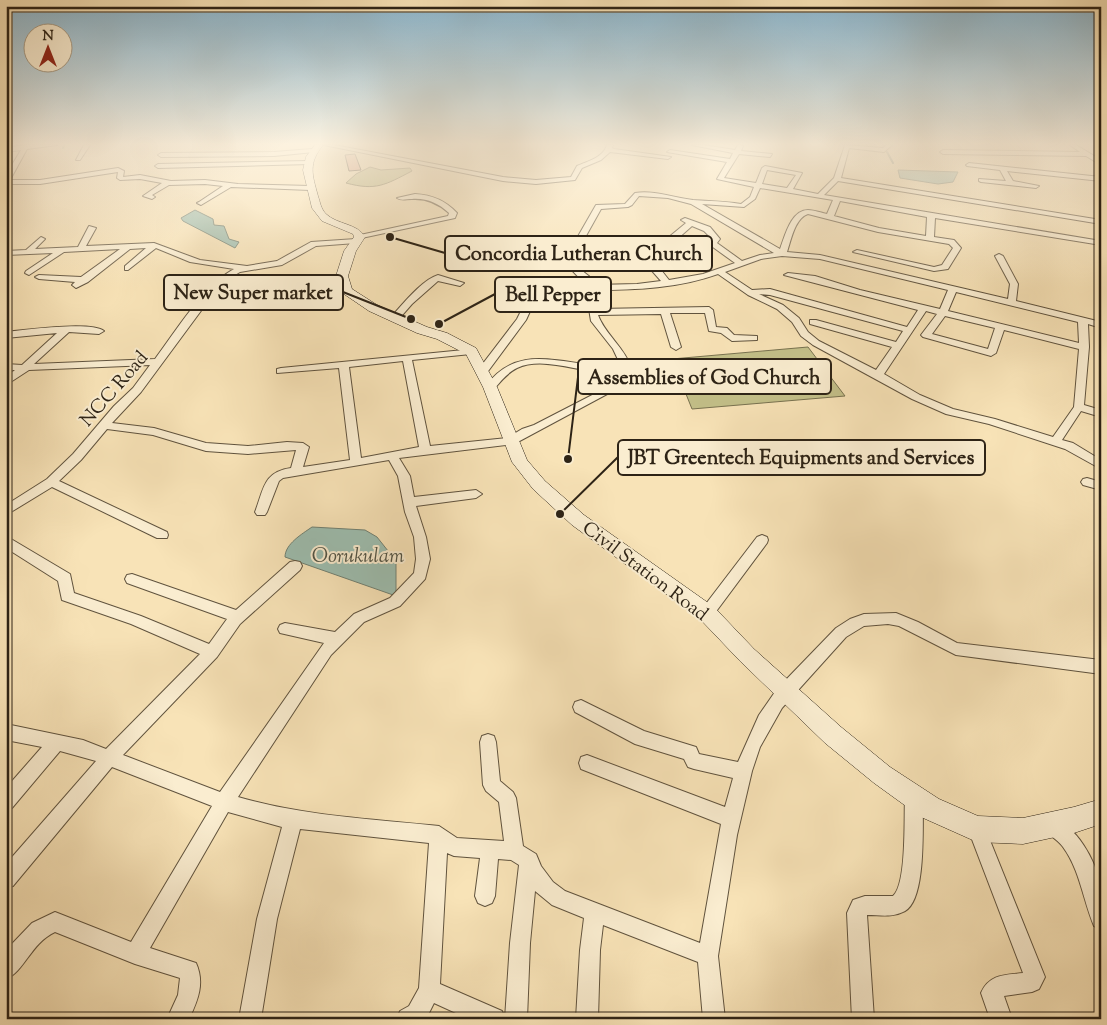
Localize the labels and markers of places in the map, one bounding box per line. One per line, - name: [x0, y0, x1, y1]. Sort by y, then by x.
- callout: Concordia Lutheran Church: [445, 236, 712, 271]
- callout: New Super market: [164, 275, 343, 310]
- callout: Bell Pepper: [495, 277, 611, 312]
- callout: Assemblies of God Church: [578, 359, 831, 394]
- callout: JBT Greentech Equipments and Services: [618, 440, 985, 475]

